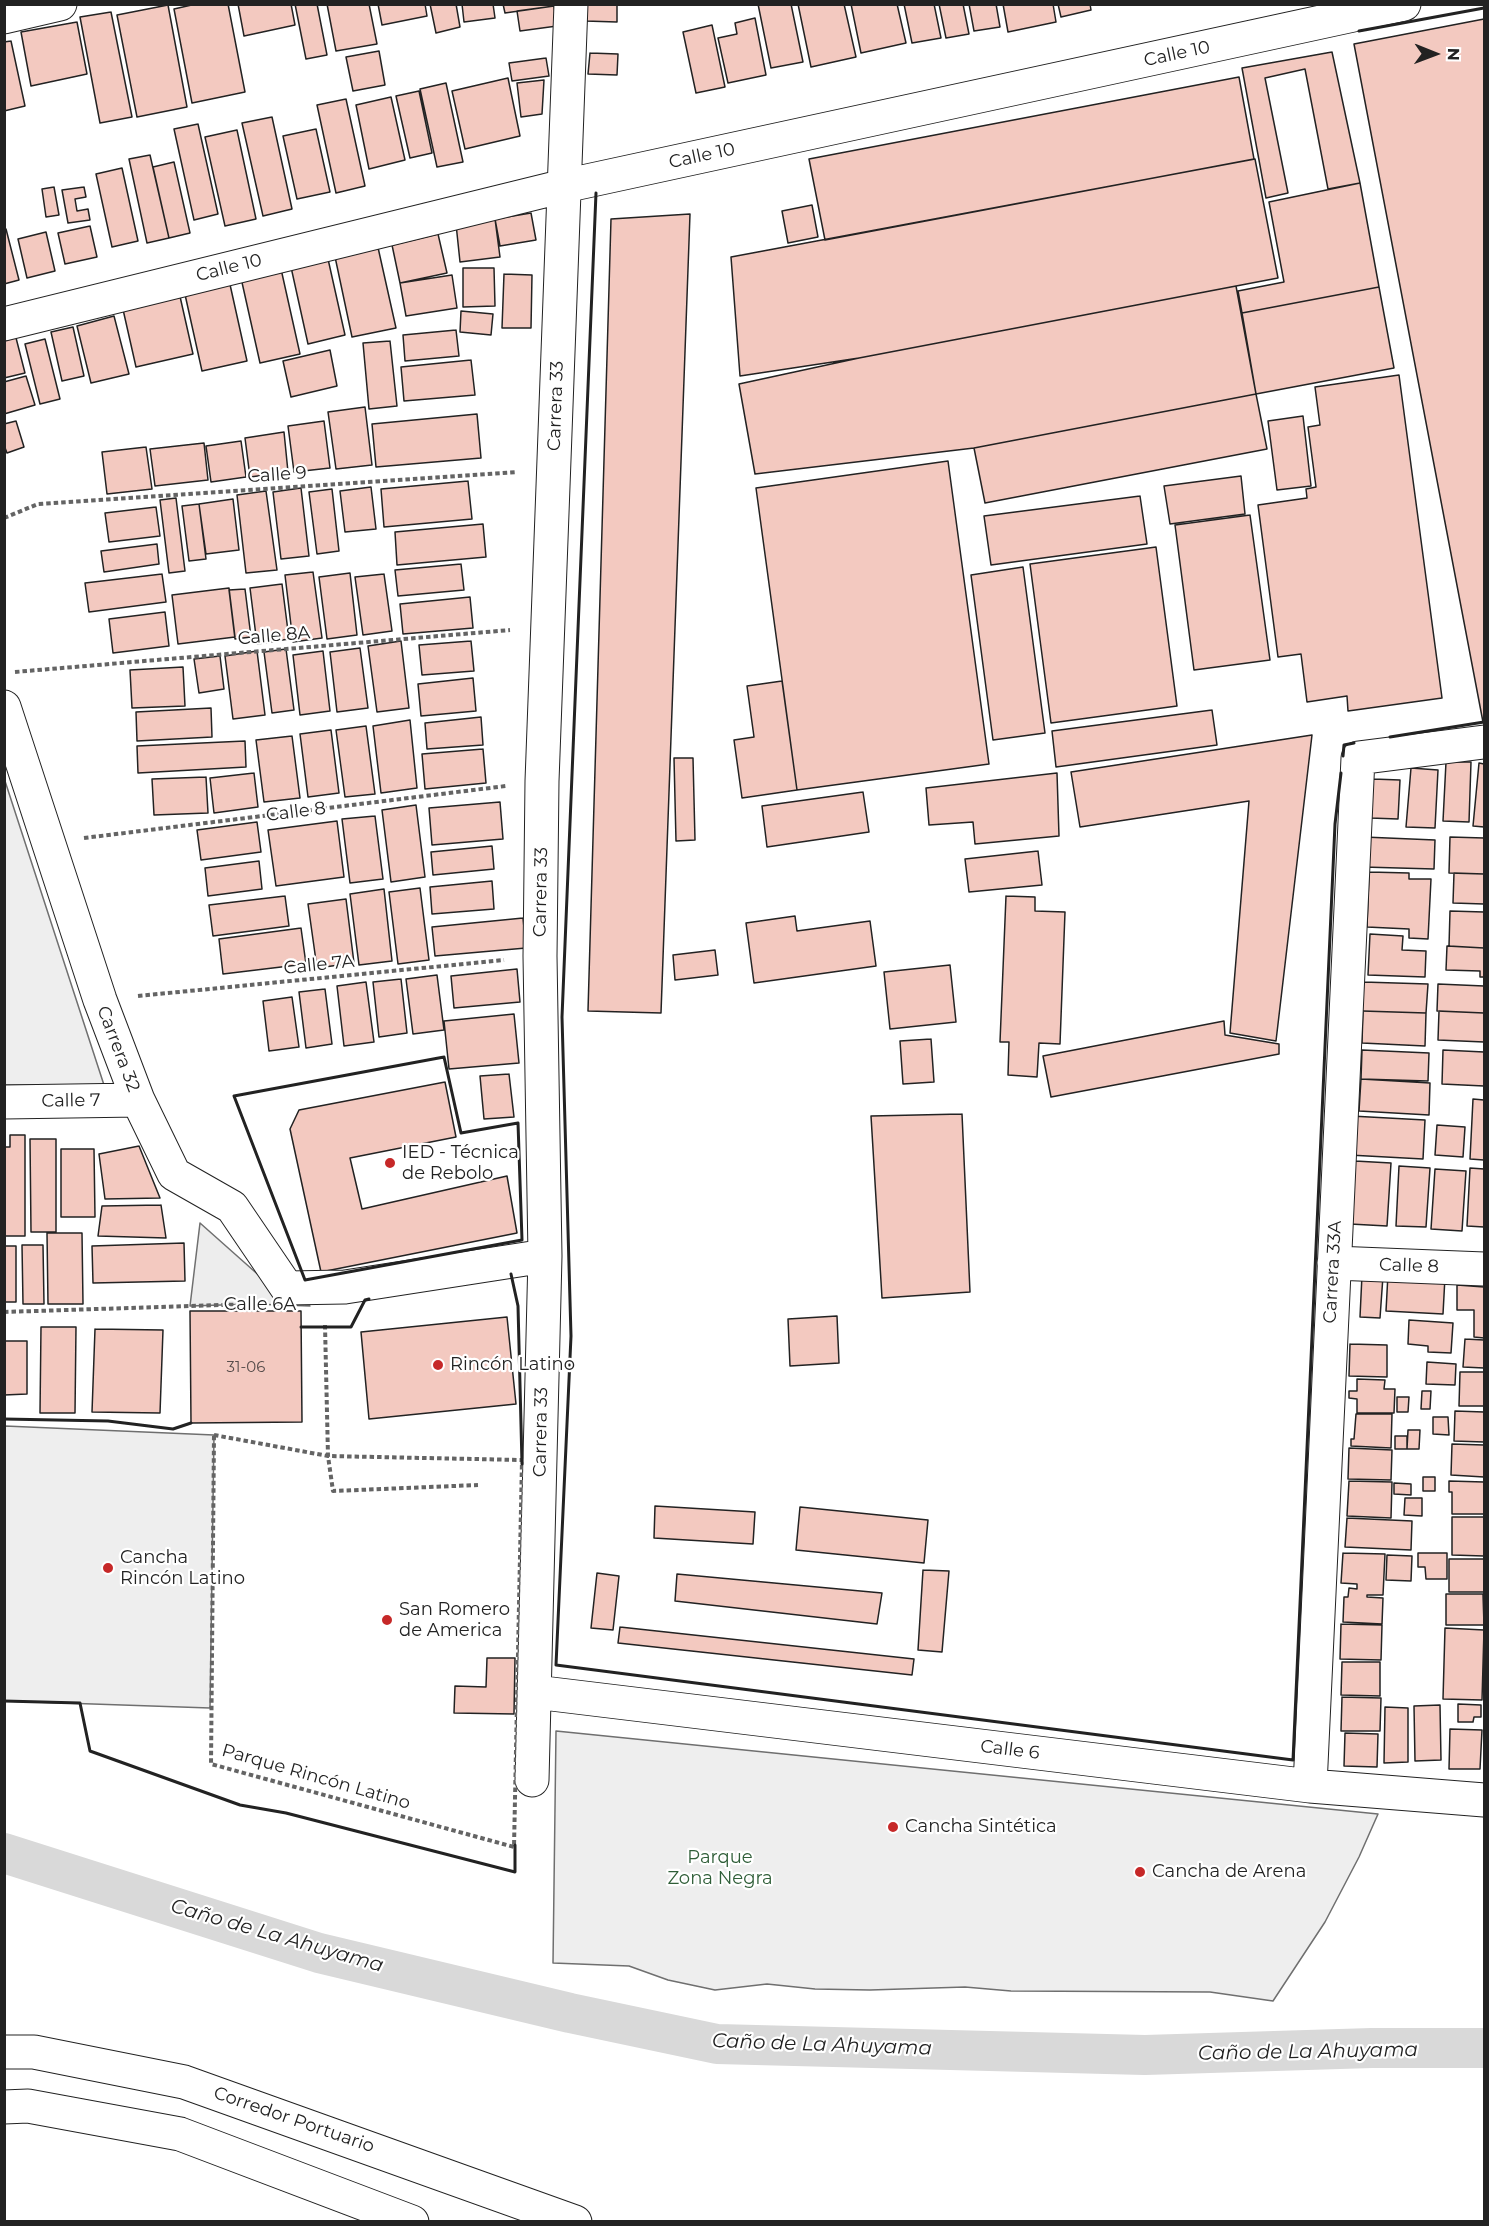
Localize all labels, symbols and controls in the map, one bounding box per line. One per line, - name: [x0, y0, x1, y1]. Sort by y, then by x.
- north arrow: [1405, 24, 1465, 84]
- street label: Calle 10: [1142, 36, 1212, 72]
- text: N: [1444, 48, 1463, 61]
- street label: Calle 10: [667, 138, 737, 174]
- street label: Calle 10: [194, 249, 264, 287]
- street label: Carrera 33: [544, 361, 568, 451]
- street label: Calle 9: [247, 462, 307, 488]
- street label: Calle 8A: [237, 622, 311, 650]
- street label: Calle 8: [265, 798, 327, 826]
- street label: Carrera 33: [529, 847, 553, 937]
- street label: Calle 7A: [283, 951, 355, 979]
- street label: Carrera 32: [92, 1003, 144, 1095]
- street label: Calle 7: [41, 1090, 101, 1112]
- place label: IED - Técnica de Rebolo: [402, 1142, 519, 1184]
- marker: IED - Técnica de Rebolo: [383, 1156, 397, 1170]
- street label: Carrera 33A: [1320, 1220, 1346, 1324]
- street label: Calle 8: [1379, 1254, 1439, 1278]
- street label: Calle 6A: [224, 1294, 296, 1316]
- place label: Rincón Latino: [450, 1354, 575, 1376]
- marker: Rincón Latino: [431, 1358, 445, 1372]
- house number: 31-06: [227, 1359, 265, 1377]
- street label: Carrera 33: [529, 1387, 553, 1477]
- place label: Cancha Rincón Latino: [120, 1547, 245, 1590]
- marker: Cancha Rincón Latino: [101, 1561, 115, 1575]
- place label: San Romero de America: [399, 1599, 510, 1642]
- marker: San Romero de America: [380, 1613, 394, 1627]
- street label: Calle 6: [979, 1736, 1041, 1764]
- street label: Parque Rincón Latino: [219, 1740, 413, 1814]
- place label: Cancha Sintética: [905, 1816, 1057, 1838]
- marker: Cancha Sintética: [886, 1820, 900, 1834]
- park label: Parque Zona Negra: [667, 1847, 773, 1890]
- place label: Cancha de Arena: [1152, 1861, 1306, 1883]
- marker: Cancha de Arena: [1133, 1865, 1147, 1879]
- water label: Caño de La Ahuyama: [168, 1894, 386, 1978]
- water label: Caño de La Ahuyama: [712, 2029, 932, 2061]
- water label: Caño de La Ahuyama: [1198, 2038, 1418, 2066]
- street label: Corredor Portuario: [211, 2082, 377, 2158]

